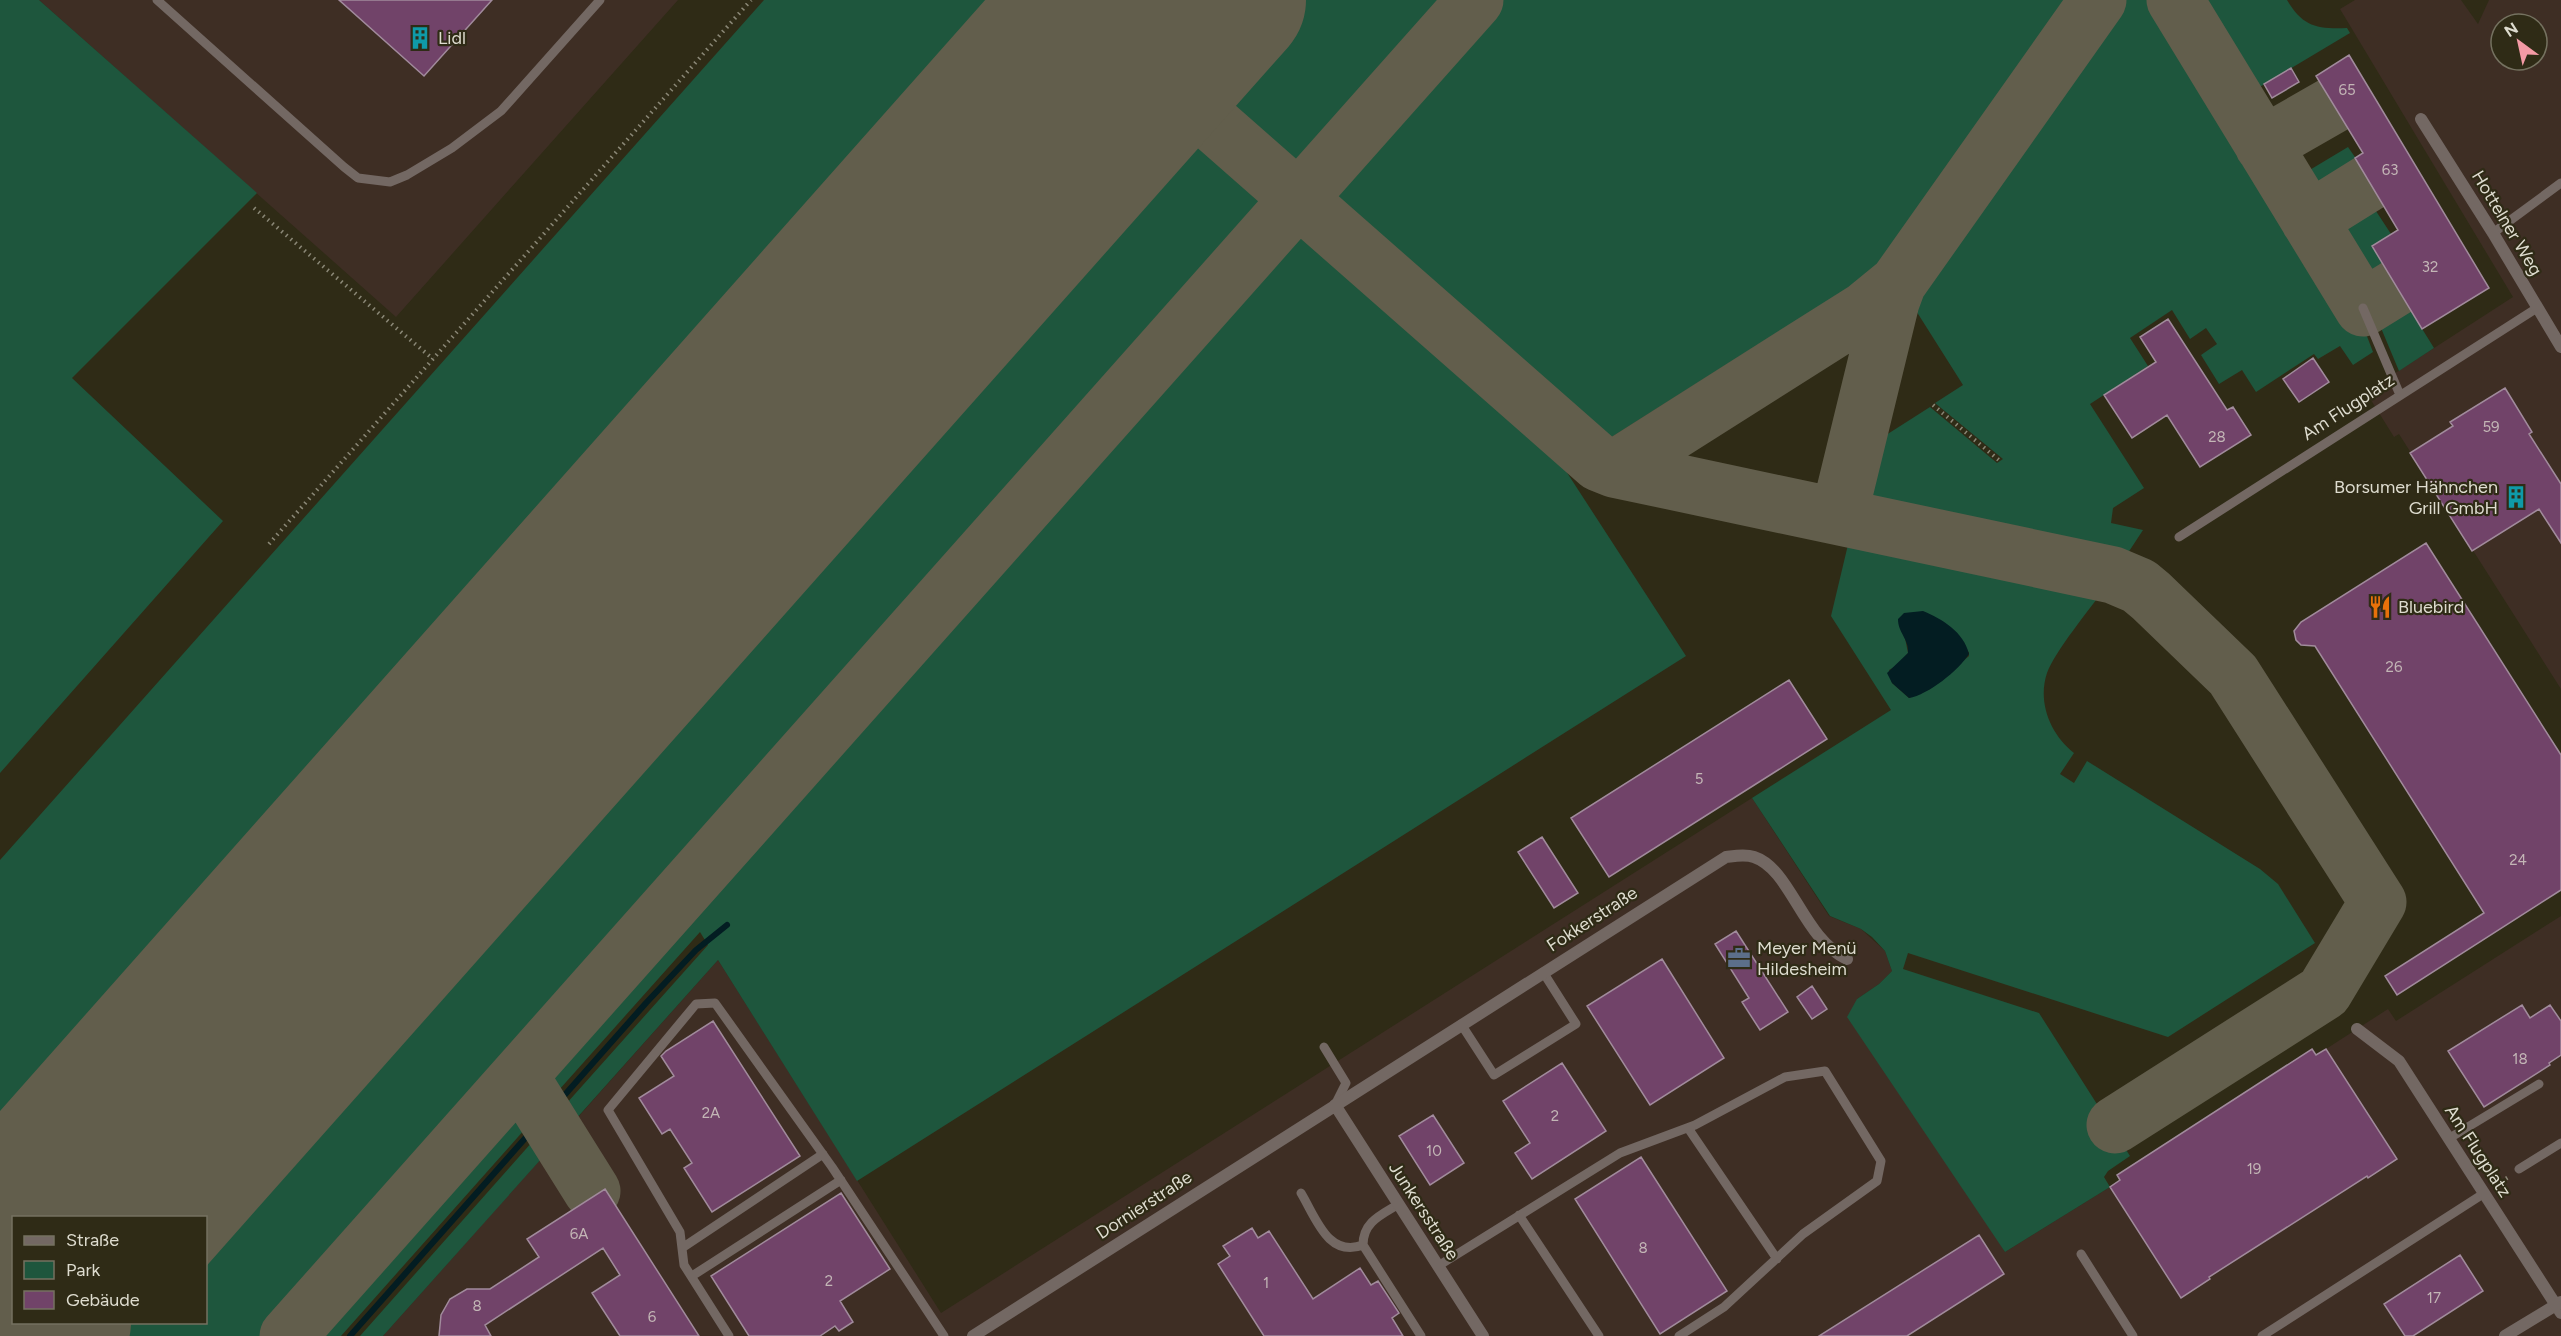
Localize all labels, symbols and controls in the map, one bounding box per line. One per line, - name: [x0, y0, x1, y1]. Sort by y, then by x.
- north arrow: [2489, 12, 2549, 72]
- text: N: [2501, 19, 2521, 41]
- building icon: Lidl: [407, 25, 433, 51]
- place label: Lidl: [438, 27, 466, 49]
- house number: 65: [2338, 81, 2356, 99]
- house number: 63: [2382, 161, 2398, 179]
- street label: Hottelner Weg: [2467, 166, 2547, 280]
- house number: 32: [2422, 258, 2438, 276]
- street label: Am Flugplatz: [2298, 369, 2398, 445]
- house number: 59: [2482, 418, 2500, 436]
- house number: 28: [2208, 428, 2226, 446]
- place label: Borsumer Hähnchen Grill GmbH: [2334, 476, 2498, 519]
- building icon: Borsumer Hähnchen Grill GmbH: [2503, 484, 2529, 510]
- restaurant icon: Bluebird: [2367, 594, 2393, 620]
- place label: Bluebird: [2398, 596, 2464, 618]
- house number: 26: [2386, 658, 2403, 676]
- house number: 5: [1695, 770, 1703, 788]
- house number: 24: [2509, 851, 2527, 869]
- street label: Fokkerstraße: [1543, 881, 1642, 956]
- place label: Meyer Menü Hildesheim: [1757, 937, 1857, 980]
- office icon: Meyer Menü Hildesheim: [1726, 945, 1752, 971]
- house number: 18: [2512, 1050, 2528, 1068]
- street label: Am Flugplatz: [2440, 1101, 2516, 1201]
- house number: 2A: [702, 1104, 720, 1122]
- house number: 2: [1551, 1107, 1559, 1125]
- house number: 10: [1426, 1142, 1442, 1160]
- street label: Junkersstraße: [1384, 1158, 1464, 1264]
- house number: 19: [2247, 1160, 2261, 1178]
- street label: Dornierstraße: [1092, 1166, 1196, 1244]
- legend: [12, 1216, 207, 1324]
- house number: 6A: [570, 1225, 588, 1243]
- text: Straße: [66, 1229, 119, 1251]
- house number: 8: [1638, 1239, 1648, 1257]
- text: Park: [66, 1259, 101, 1281]
- house number: 2: [825, 1272, 833, 1290]
- house number: 1: [1263, 1274, 1269, 1292]
- text: Gebäude: [66, 1289, 140, 1311]
- house number: 17: [2427, 1289, 2441, 1307]
- house number: 8: [472, 1297, 482, 1315]
- house number: 6: [648, 1308, 657, 1326]

